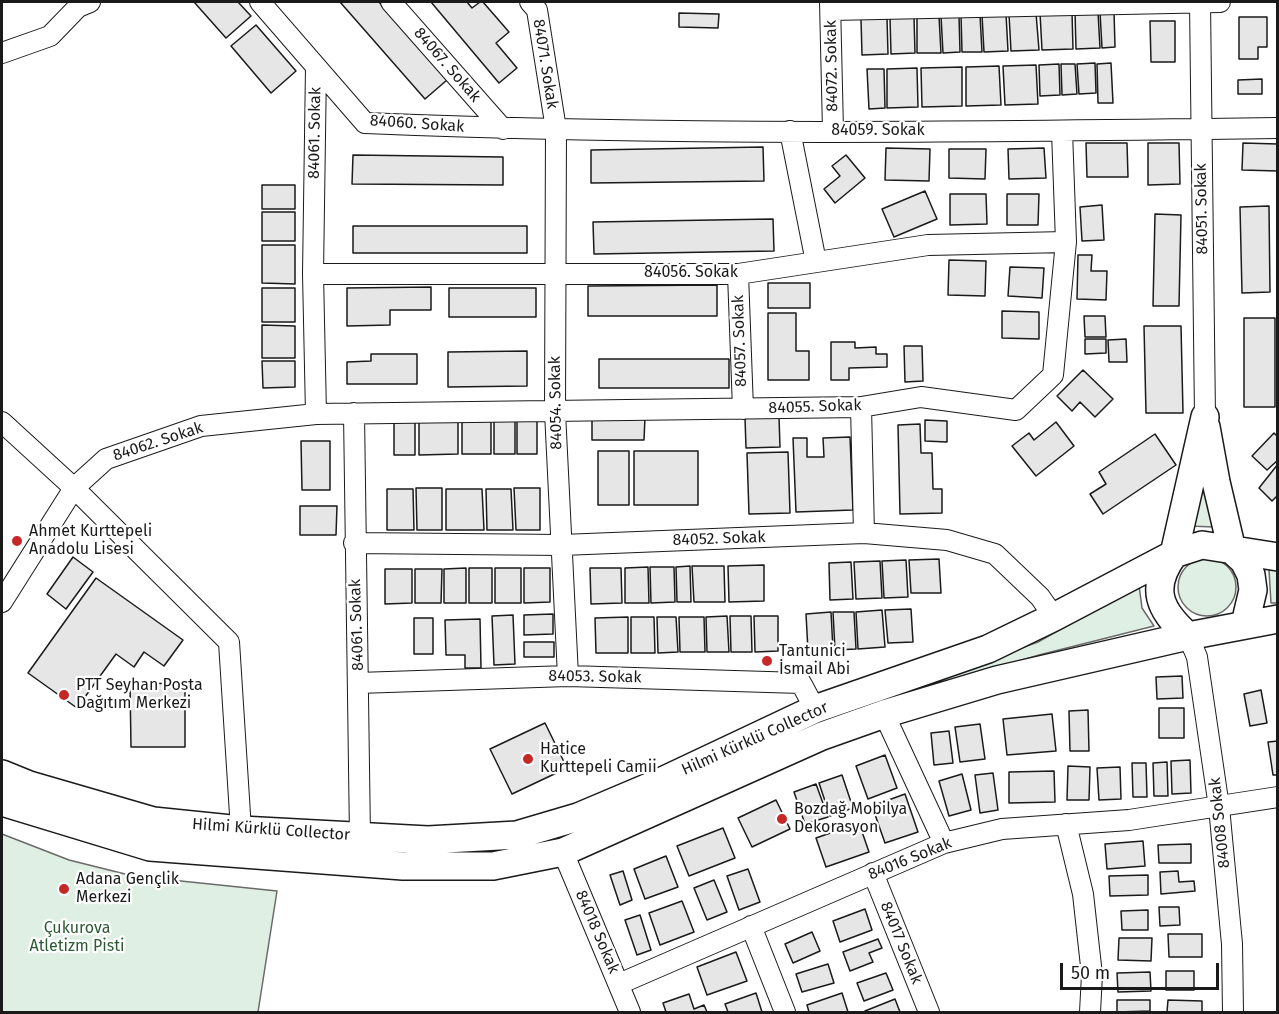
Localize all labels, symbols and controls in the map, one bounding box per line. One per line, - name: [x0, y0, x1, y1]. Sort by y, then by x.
- street label: 84071. Sokak: [528, 18, 562, 110]
- street label: 84072. Sokak: [822, 20, 842, 112]
- street label: 84067. Sokak: [409, 24, 485, 106]
- street label: 84061. Sokak: [305, 87, 325, 179]
- street label: 84060. Sokak: [369, 111, 465, 137]
- street label: 84059. Sokak: [831, 121, 925, 141]
- street label: 84051. Sokak: [1192, 163, 1212, 255]
- street label: 84056. Sokak: [644, 263, 738, 283]
- street label: 84057. Sokak: [729, 295, 751, 387]
- street label: 84054. Sokak: [546, 356, 566, 450]
- street label: 84055. Sokak: [768, 396, 862, 418]
- street label: 84062. Sokak: [111, 418, 205, 466]
- place label: Ahmet Kurttepeli Anadolu Lisesi: [29, 522, 152, 560]
- street label: 84052. Sokak: [672, 528, 766, 550]
- marker: Ahmet Kurttepeli Anadolu Lisesi: [10, 534, 24, 548]
- street label: 84061. Sokak: [346, 579, 368, 671]
- place label: Tantunici İsmail Abi: [779, 642, 850, 680]
- marker: Tantunici İsmail Abi: [760, 654, 774, 668]
- street label: 84053. Sokak: [548, 667, 642, 687]
- place label: PTT Seyhan Posta Dağıtım Merkezi: [76, 676, 203, 714]
- marker: PTT Seyhan Posta Dağıtım Merkezi: [57, 688, 71, 702]
- street label: Hilmi Kürklü Collector: [679, 698, 831, 780]
- place label: Hatice Kurttepeli Camii: [540, 740, 657, 778]
- marker: Hatice Kurttepeli Camii: [521, 752, 535, 766]
- street label: 84008 Sokak: [1206, 777, 1234, 869]
- place label: Bozdağ Mobilya Dekorasyon: [794, 800, 907, 838]
- marker: Bozdağ Mobilya Dekorasyon: [775, 812, 789, 826]
- street label: Hilmi Kürklü Collector: [191, 815, 351, 845]
- street label: 84016 Sokak: [865, 834, 955, 884]
- place label: Adana Gençlik Merkezi: [76, 870, 179, 908]
- marker: Adana Gençlik Merkezi: [57, 882, 71, 896]
- street label: 84018 Sokak: [571, 887, 623, 977]
- street label: 84017 Sokak: [876, 899, 926, 987]
- park label: Çukurova Atletizm Pisti: [30, 919, 124, 957]
- scale bar: [1063, 951, 1222, 989]
- text: 50 m: [1071, 962, 1110, 984]

